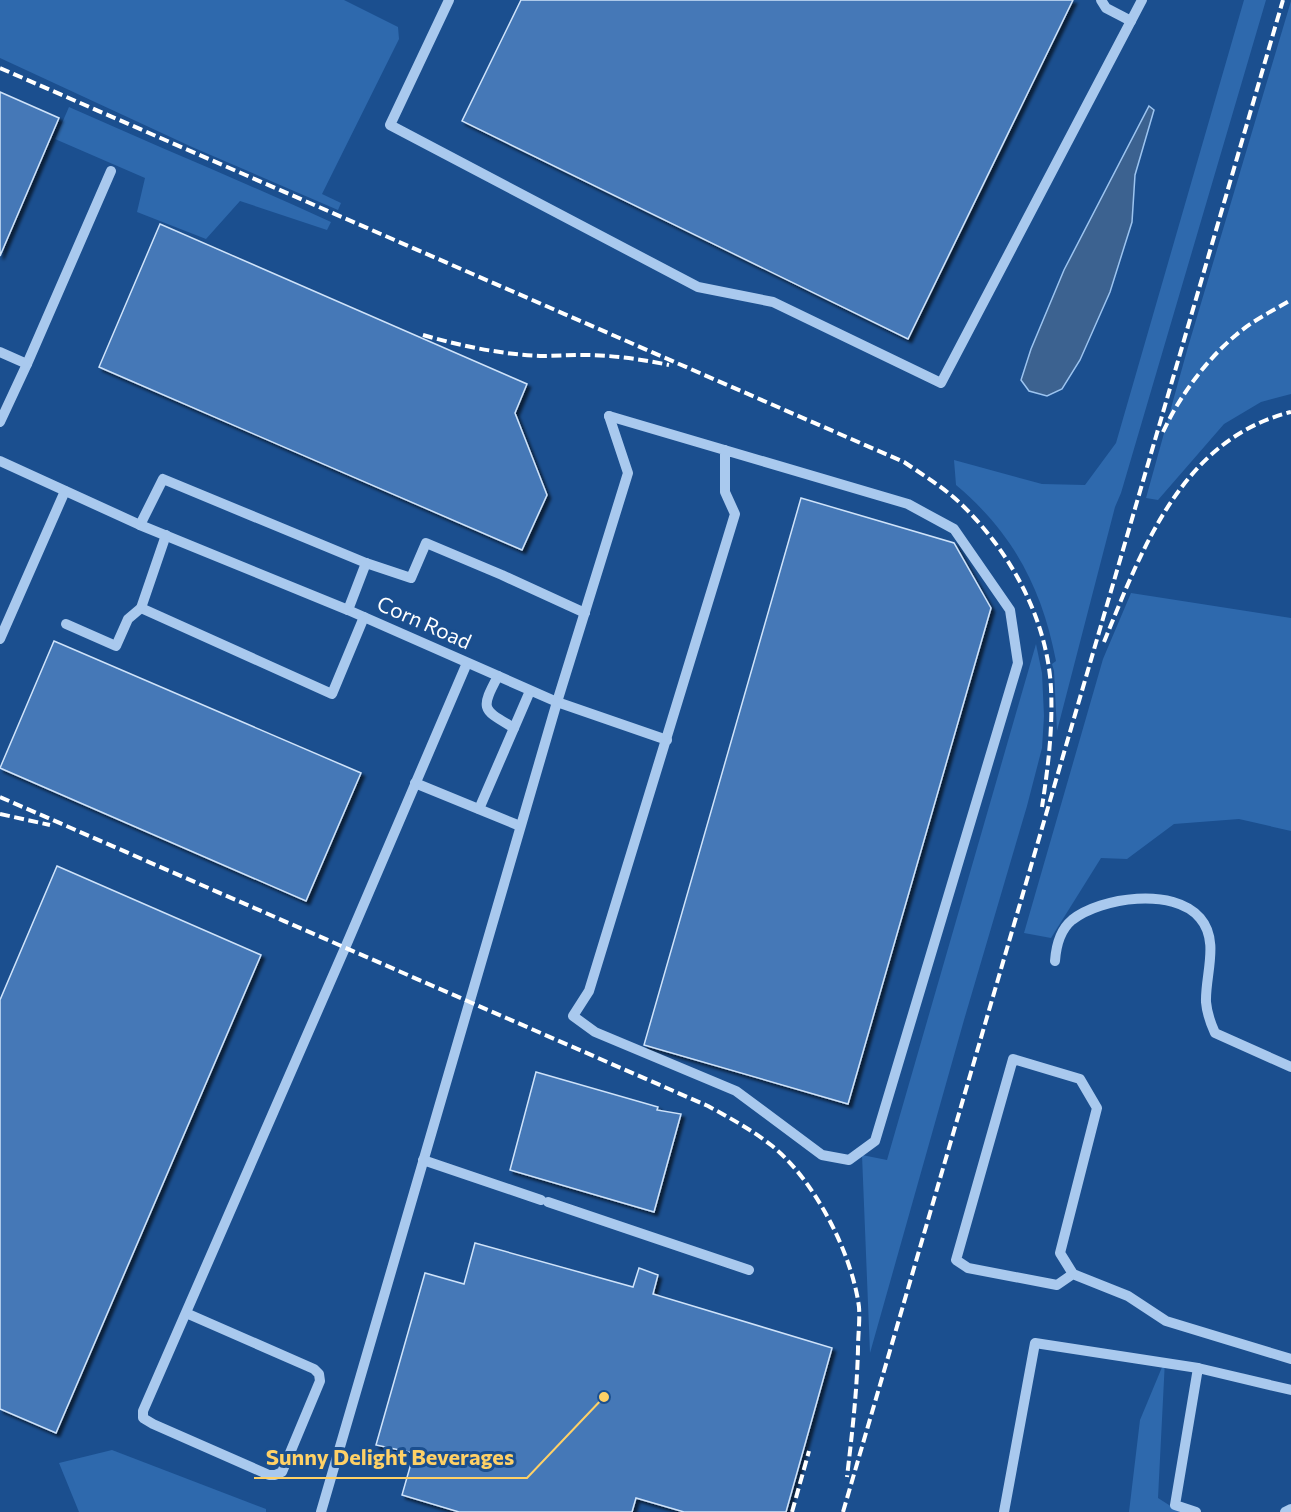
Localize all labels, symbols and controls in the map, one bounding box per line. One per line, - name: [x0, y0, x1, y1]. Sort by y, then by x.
- street label: Corn Road: [374, 590, 476, 653]
- callout: Sunny Delight Beverages: [254, 1438, 527, 1478]
- text: Sunny Delight Beverages: [266, 1443, 514, 1470]

